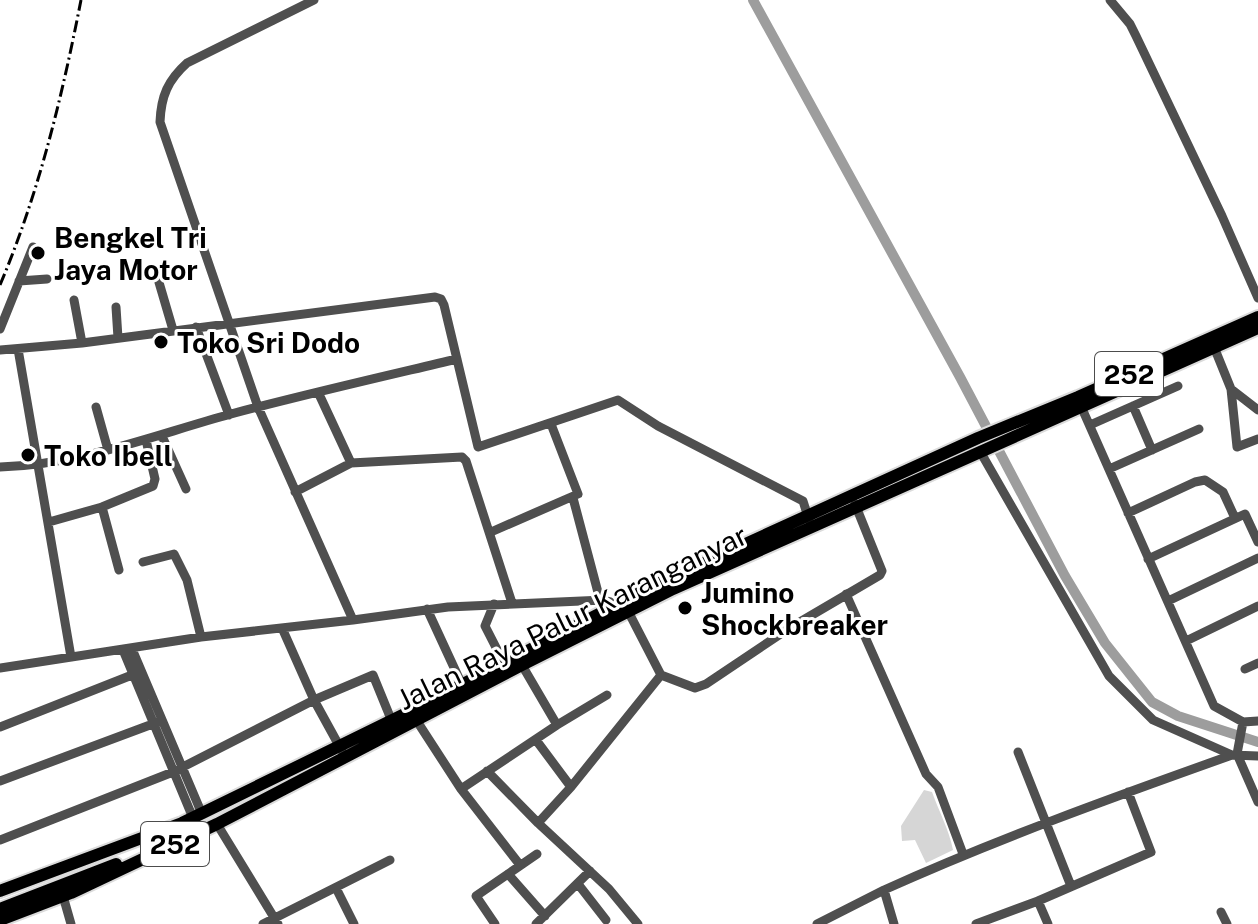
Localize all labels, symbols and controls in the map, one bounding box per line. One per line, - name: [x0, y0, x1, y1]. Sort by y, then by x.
- place label: Bengkel Tri Jaya Motor: [54, 221, 207, 286]
- marker: Bengkel Tri Jaya Motor: [29, 244, 47, 262]
- place label: Toko Sri Dodo: [177, 326, 360, 359]
- marker: Toko Sri Dodo: [152, 333, 170, 351]
- road number: 252: [1095, 352, 1163, 396]
- place label: Toko Ibell: [44, 439, 173, 472]
- marker: Toko Ibell: [19, 446, 37, 464]
- street label: Jalan Raya Palur Karanganyar: [392, 518, 752, 716]
- place label: Jumino Shockbreaker: [701, 576, 888, 641]
- marker: Jumino Shockbreaker: [676, 599, 694, 617]
- road number: 252: [141, 822, 209, 866]

